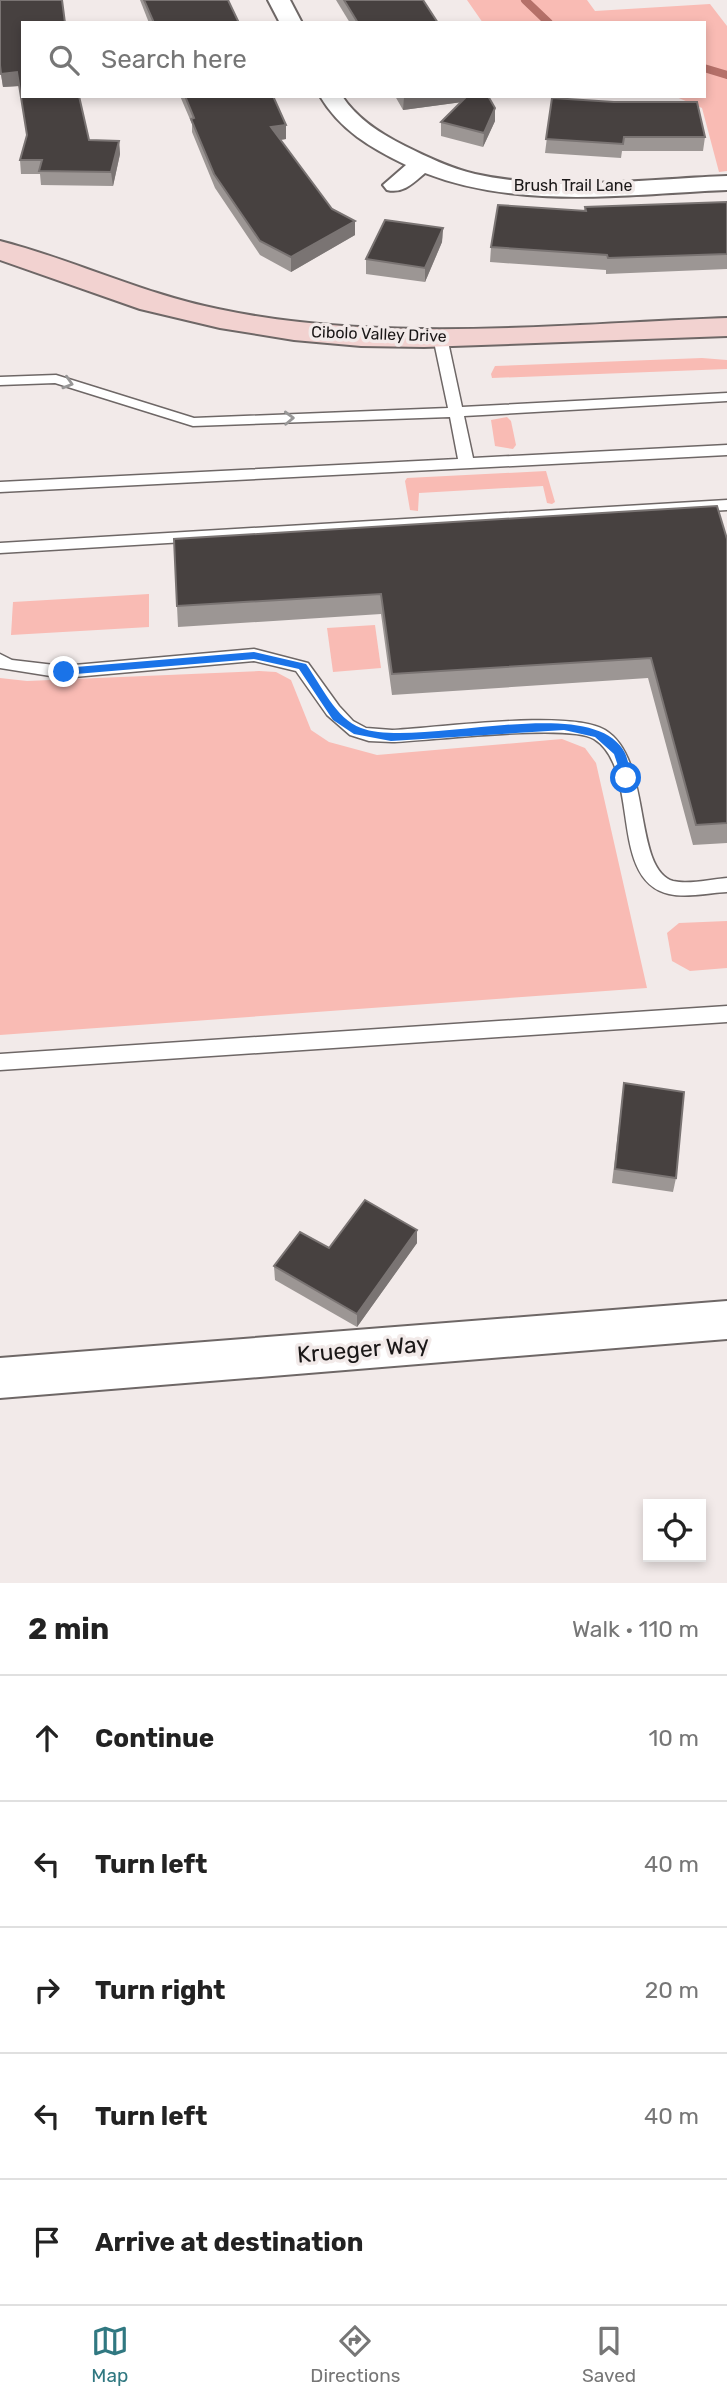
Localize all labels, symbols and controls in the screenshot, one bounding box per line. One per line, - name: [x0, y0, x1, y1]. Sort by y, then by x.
- search box: [21, 21, 706, 98]
- icon: search: [45, 41, 83, 79]
- text: Search here: [101, 44, 247, 75]
- street label: Brush Trail Lane: [514, 176, 632, 195]
- street label: Cibolo Valley Drive: [311, 322, 447, 346]
- one-way arrow: [61, 375, 73, 390]
- one-way arrow: [284, 411, 295, 426]
- route end: [48, 656, 79, 687]
- route start: [610, 762, 641, 793]
- street label: Krueger Way: [296, 1329, 430, 1369]
- map controls: [643, 1499, 706, 1562]
- button: locate: [643, 1499, 706, 1562]
- text: 2 min: [28, 1611, 109, 1647]
- text: Walk · 110 m: [572, 1615, 699, 1643]
- icon: ahead: [28, 1719, 66, 1757]
- text: Continue: [95, 1723, 214, 1754]
- text: 10 m: [648, 1724, 699, 1752]
- icon: left: [28, 1845, 66, 1883]
- text: Turn left: [95, 1849, 207, 1880]
- text: 40 m: [644, 1850, 699, 1878]
- icon: right: [28, 1971, 66, 2009]
- text: Turn right: [95, 1975, 225, 2006]
- text: 20 m: [645, 1976, 699, 2004]
- icon: left: [28, 2097, 66, 2135]
- text: Turn left: [95, 2101, 207, 2132]
- text: 40 m: [644, 2102, 699, 2130]
- icon: arrive: [28, 2223, 66, 2261]
- text: Arrive at destination: [95, 2227, 363, 2258]
- tab: Map: [91, 2322, 129, 2387]
- tab: Directions: [310, 2322, 400, 2387]
- tab: Saved: [582, 2322, 636, 2387]

